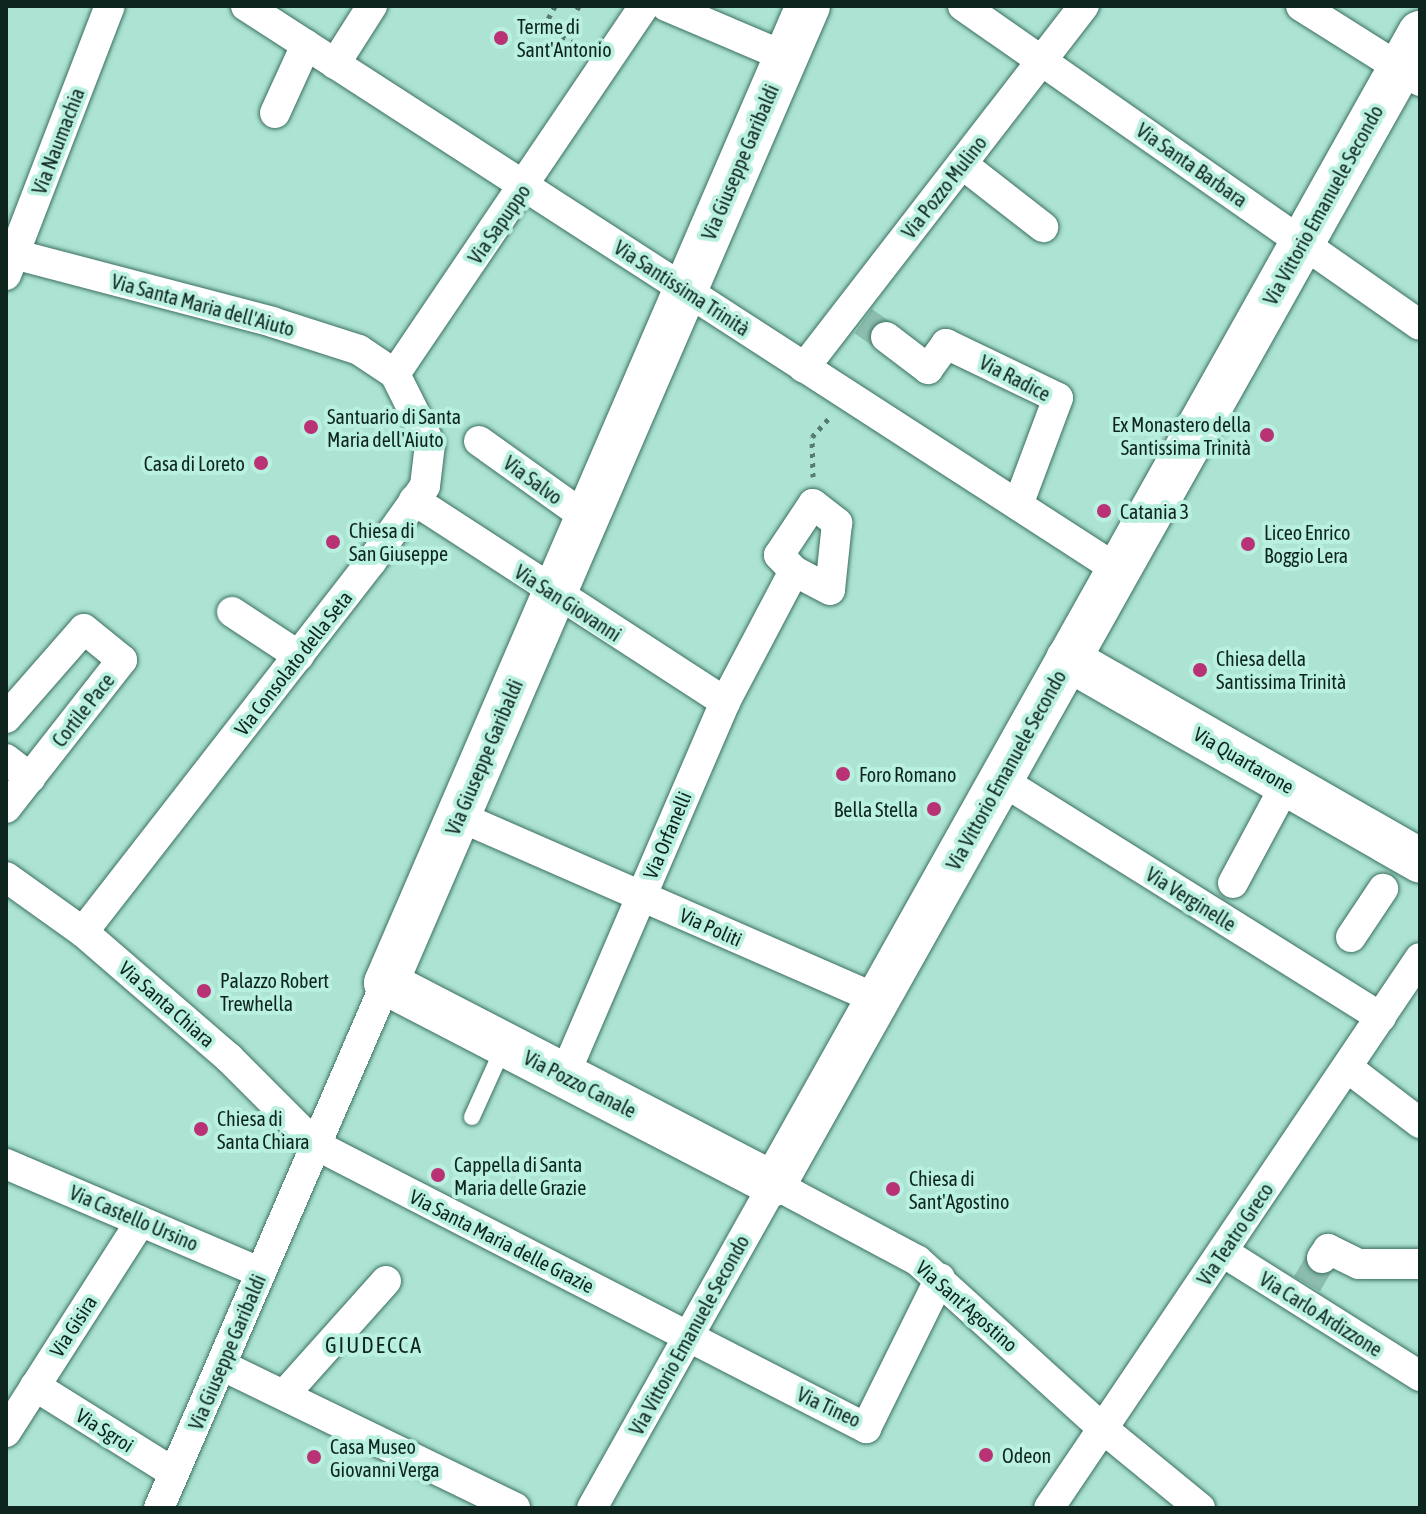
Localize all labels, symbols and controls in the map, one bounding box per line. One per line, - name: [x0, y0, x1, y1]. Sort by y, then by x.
- place label: Terme di Sant'Antonio: [517, 14, 612, 61]
- marker: Terme di Sant'Antonio: [492, 29, 510, 47]
- street label: Via Giuseppe Garibaldi: [696, 81, 784, 243]
- street label: Via Naumachia: [27, 84, 89, 198]
- street label: Via Vittorio Emanuele Secondo: [1258, 101, 1388, 309]
- street label: Via Santa Barbara: [1132, 118, 1252, 212]
- street label: Via Pozzo Mulino: [896, 131, 992, 243]
- street label: Via Sapuppo: [463, 180, 535, 268]
- street label: Via Santissima Trinità: [610, 235, 754, 341]
- street label: Via Santa Maria dell'Aiuto: [109, 269, 297, 341]
- street label: Via Radice: [976, 350, 1054, 406]
- place label: Santuario di Santa Maria dell'Aiuto: [327, 404, 461, 451]
- place label: Ex Monastero della Santissima Trinità: [1112, 412, 1251, 459]
- marker: Santuario di Santa Maria dell'Aiuto: [302, 418, 320, 436]
- marker: Ex Monastero della Santissima Trinità: [1258, 426, 1276, 444]
- place label: Casa di Loreto: [144, 451, 245, 475]
- street label: Via Salvo: [499, 451, 567, 509]
- marker: Casa di Loreto: [252, 454, 270, 472]
- place label: Catania 3: [1120, 499, 1189, 523]
- marker: Catania 3: [1095, 502, 1113, 520]
- place label: Chiesa di San Giuseppe: [349, 518, 448, 565]
- place label: Liceo Enrico Boggio Lera: [1264, 520, 1350, 567]
- marker: Chiesa di San Giuseppe: [324, 533, 342, 551]
- marker: Liceo Enrico Boggio Lera: [1239, 535, 1257, 553]
- street label: Via San Giovanni: [510, 560, 626, 646]
- street label: Via Consolato della Seta: [229, 586, 357, 740]
- place label: Chiesa della Santissima Trinità: [1216, 646, 1346, 693]
- marker: Chiesa della Santissima Trinità: [1191, 661, 1209, 679]
- street label: Via Vittorio Emanuele Secondo: [941, 666, 1071, 874]
- street label: Cortile Pace: [47, 669, 119, 751]
- street label: Via Giuseppe Garibaldi: [440, 676, 528, 838]
- street label: Via Quartarone: [1190, 722, 1298, 798]
- place label: Foro Romano: [859, 762, 956, 786]
- marker: Foro Romano: [834, 765, 852, 783]
- street label: Via Orfanelli: [638, 788, 696, 882]
- place label: Bella Stella: [834, 797, 918, 821]
- marker: Bella Stella: [925, 800, 943, 818]
- street label: Via Verginelle: [1142, 862, 1240, 936]
- street label: Via Politi: [676, 903, 746, 951]
- street label: Via Santa Chiara: [114, 956, 220, 1052]
- place label: Palazzo Robert Trewhella: [220, 968, 329, 1015]
- marker: Palazzo Robert Trewhella: [195, 982, 213, 1000]
- street label: Via Pozzo Canale: [520, 1045, 640, 1123]
- place label: Chiesa di Santa Chiara: [217, 1106, 310, 1153]
- marker: Chiesa di Santa Chiara: [192, 1120, 210, 1138]
- place label: Cappella di Santa Maria delle Grazie: [454, 1152, 586, 1199]
- marker: Cappella di Santa Maria delle Grazie: [429, 1166, 447, 1184]
- place label: Chiesa di Sant'Agostino: [909, 1166, 1009, 1213]
- street label: Via Teatro Greco: [1192, 1178, 1278, 1290]
- street label: Via Castello Ursino: [66, 1180, 202, 1256]
- marker: Chiesa di Sant'Agostino: [884, 1180, 902, 1198]
- street label: Via Santa Maria delle Grazie: [406, 1184, 598, 1298]
- street label: Via Vittorio Emanuele Secondo: [624, 1231, 754, 1439]
- street label: Via Sant'Agostino: [911, 1255, 1023, 1357]
- street label: Via Carlo Ardizzone: [1255, 1267, 1387, 1361]
- street label: Via Giuseppe Garibaldi: [183, 1271, 271, 1433]
- street label: Via Gisira: [44, 1291, 102, 1361]
- district label: GIUDECCA: [325, 1333, 423, 1359]
- street label: Via Tineo: [793, 1382, 865, 1432]
- street label: Via Sgroi: [72, 1403, 138, 1457]
- place label: Casa Museo Giovanni Verga: [330, 1434, 440, 1481]
- place label: Odeon: [1002, 1443, 1051, 1467]
- marker: Odeon: [977, 1446, 995, 1464]
- marker: Casa Museo Giovanni Verga: [305, 1448, 323, 1466]

